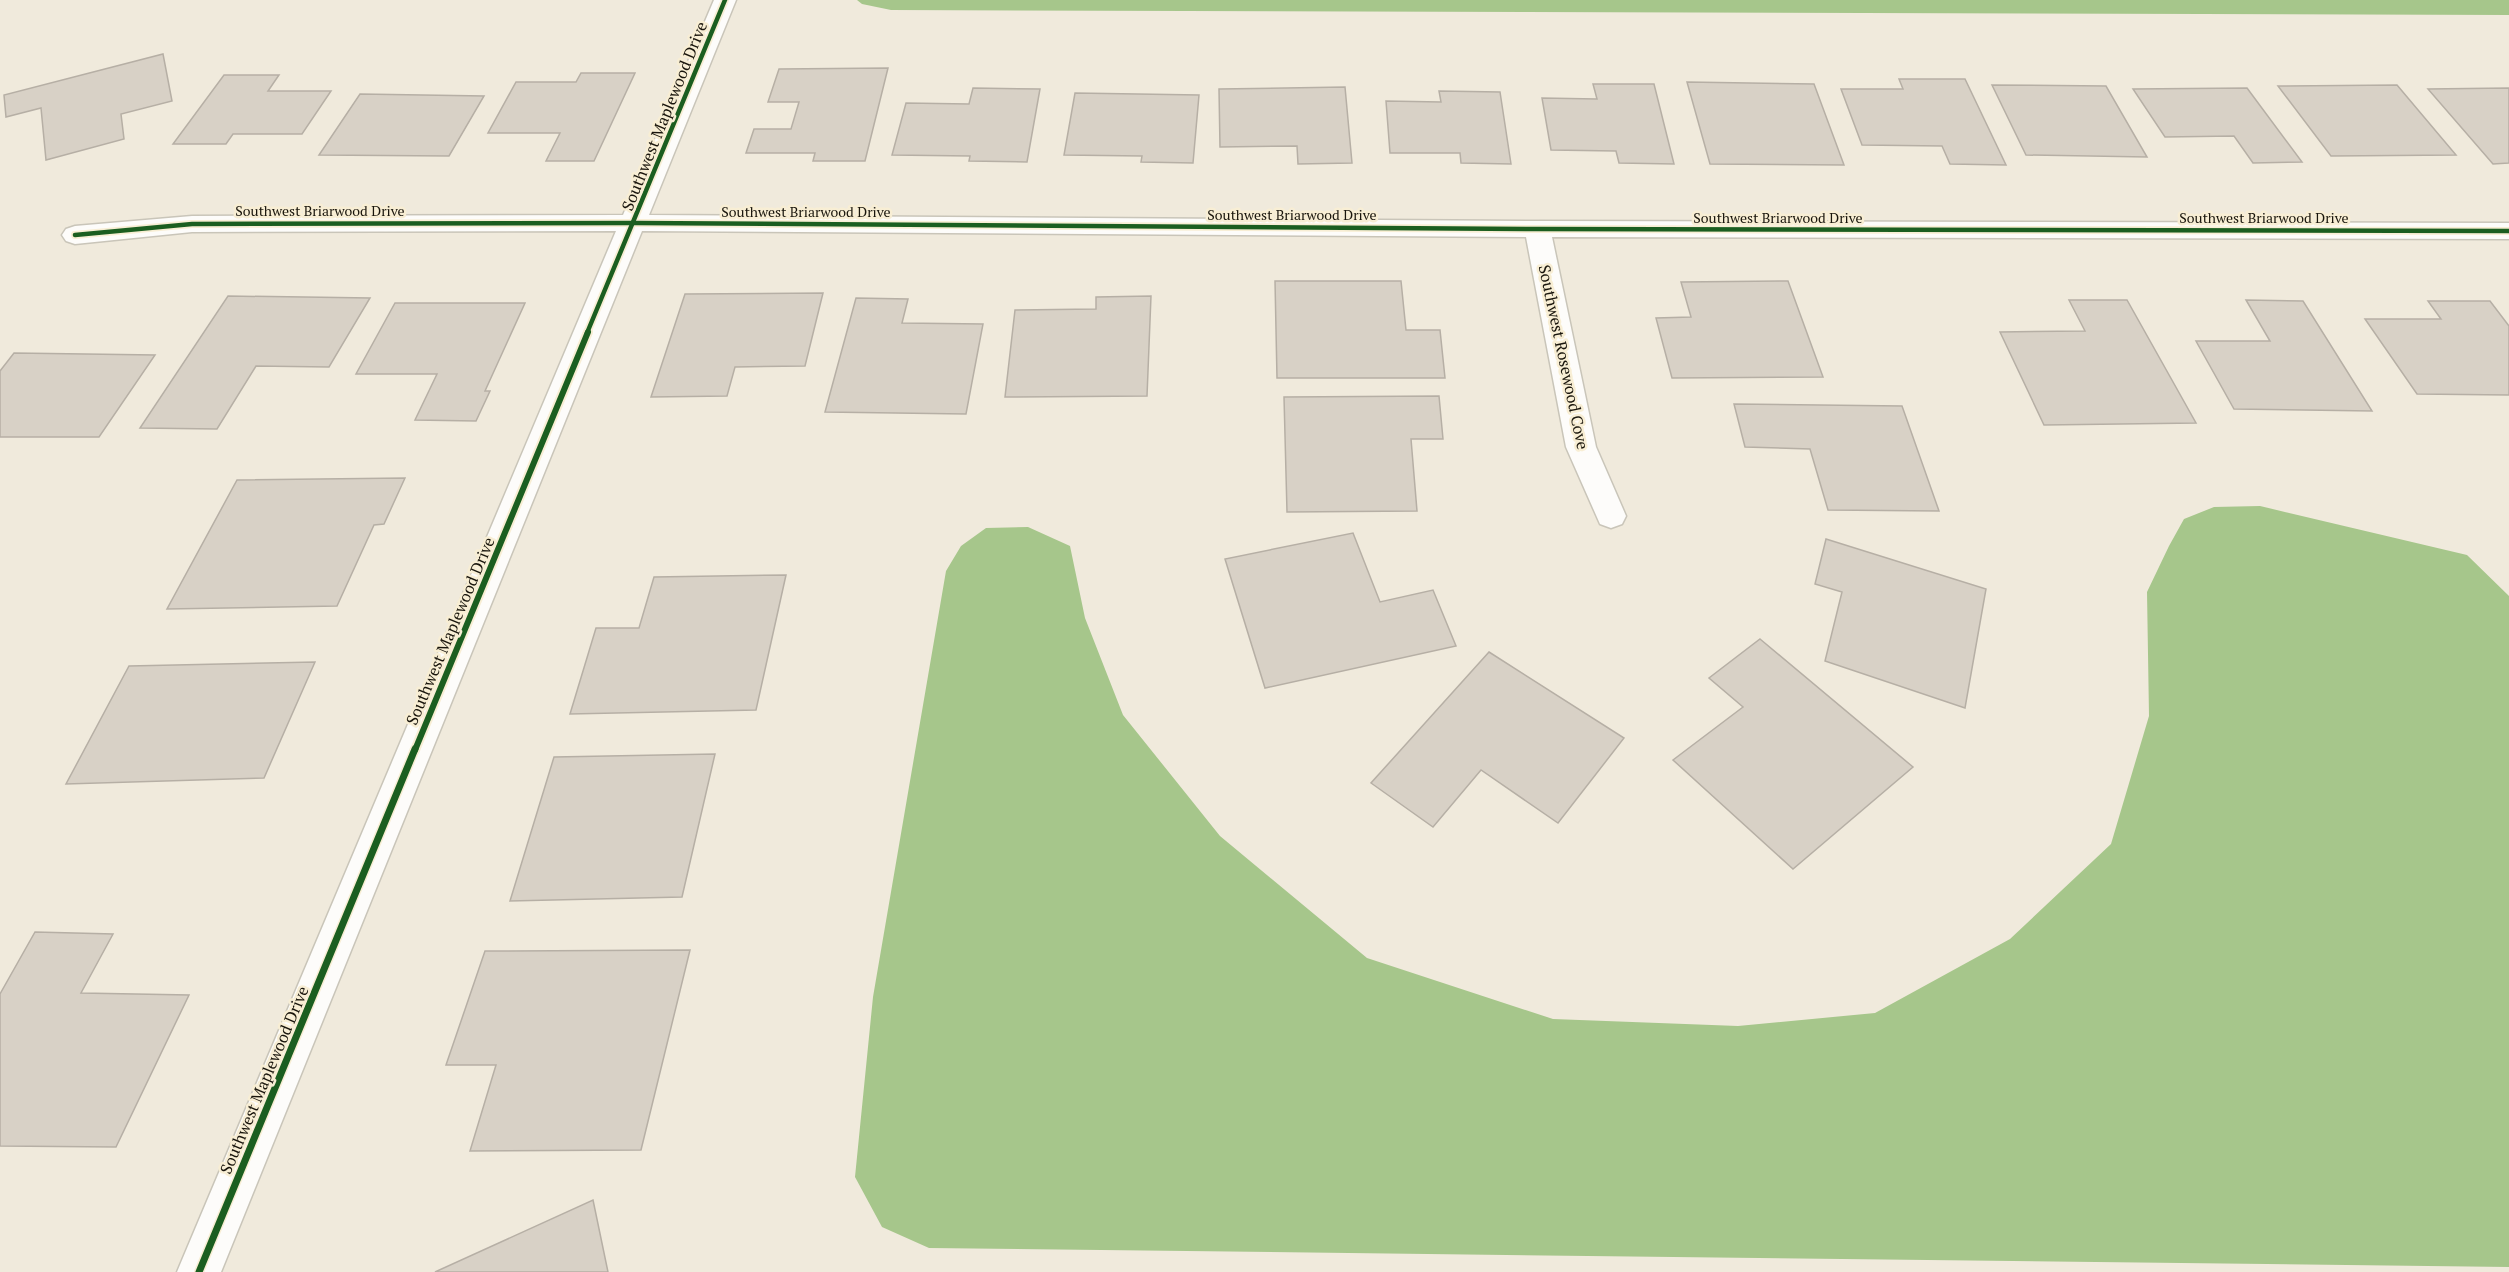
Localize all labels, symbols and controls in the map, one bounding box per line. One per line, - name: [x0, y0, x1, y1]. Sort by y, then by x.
- street label: Southwest Maplewood Drive: [616, 18, 712, 214]
- street label: Southwest Briarwood Drive: [235, 201, 405, 220]
- street label: Southwest Briarwood Drive: [721, 202, 891, 221]
- street label: Southwest Briarwood Drive: [1207, 205, 1377, 224]
- street label: Southwest Briarwood Drive: [1693, 208, 1863, 227]
- street label: Southwest Briarwood Drive: [2179, 208, 2349, 227]
- street label: Southwest Rosewood Cove: [1534, 263, 1594, 451]
- street label: Southwest Maplewood Drive: [400, 534, 500, 728]
- street label: Southwest Maplewood Drive: [214, 983, 314, 1177]

